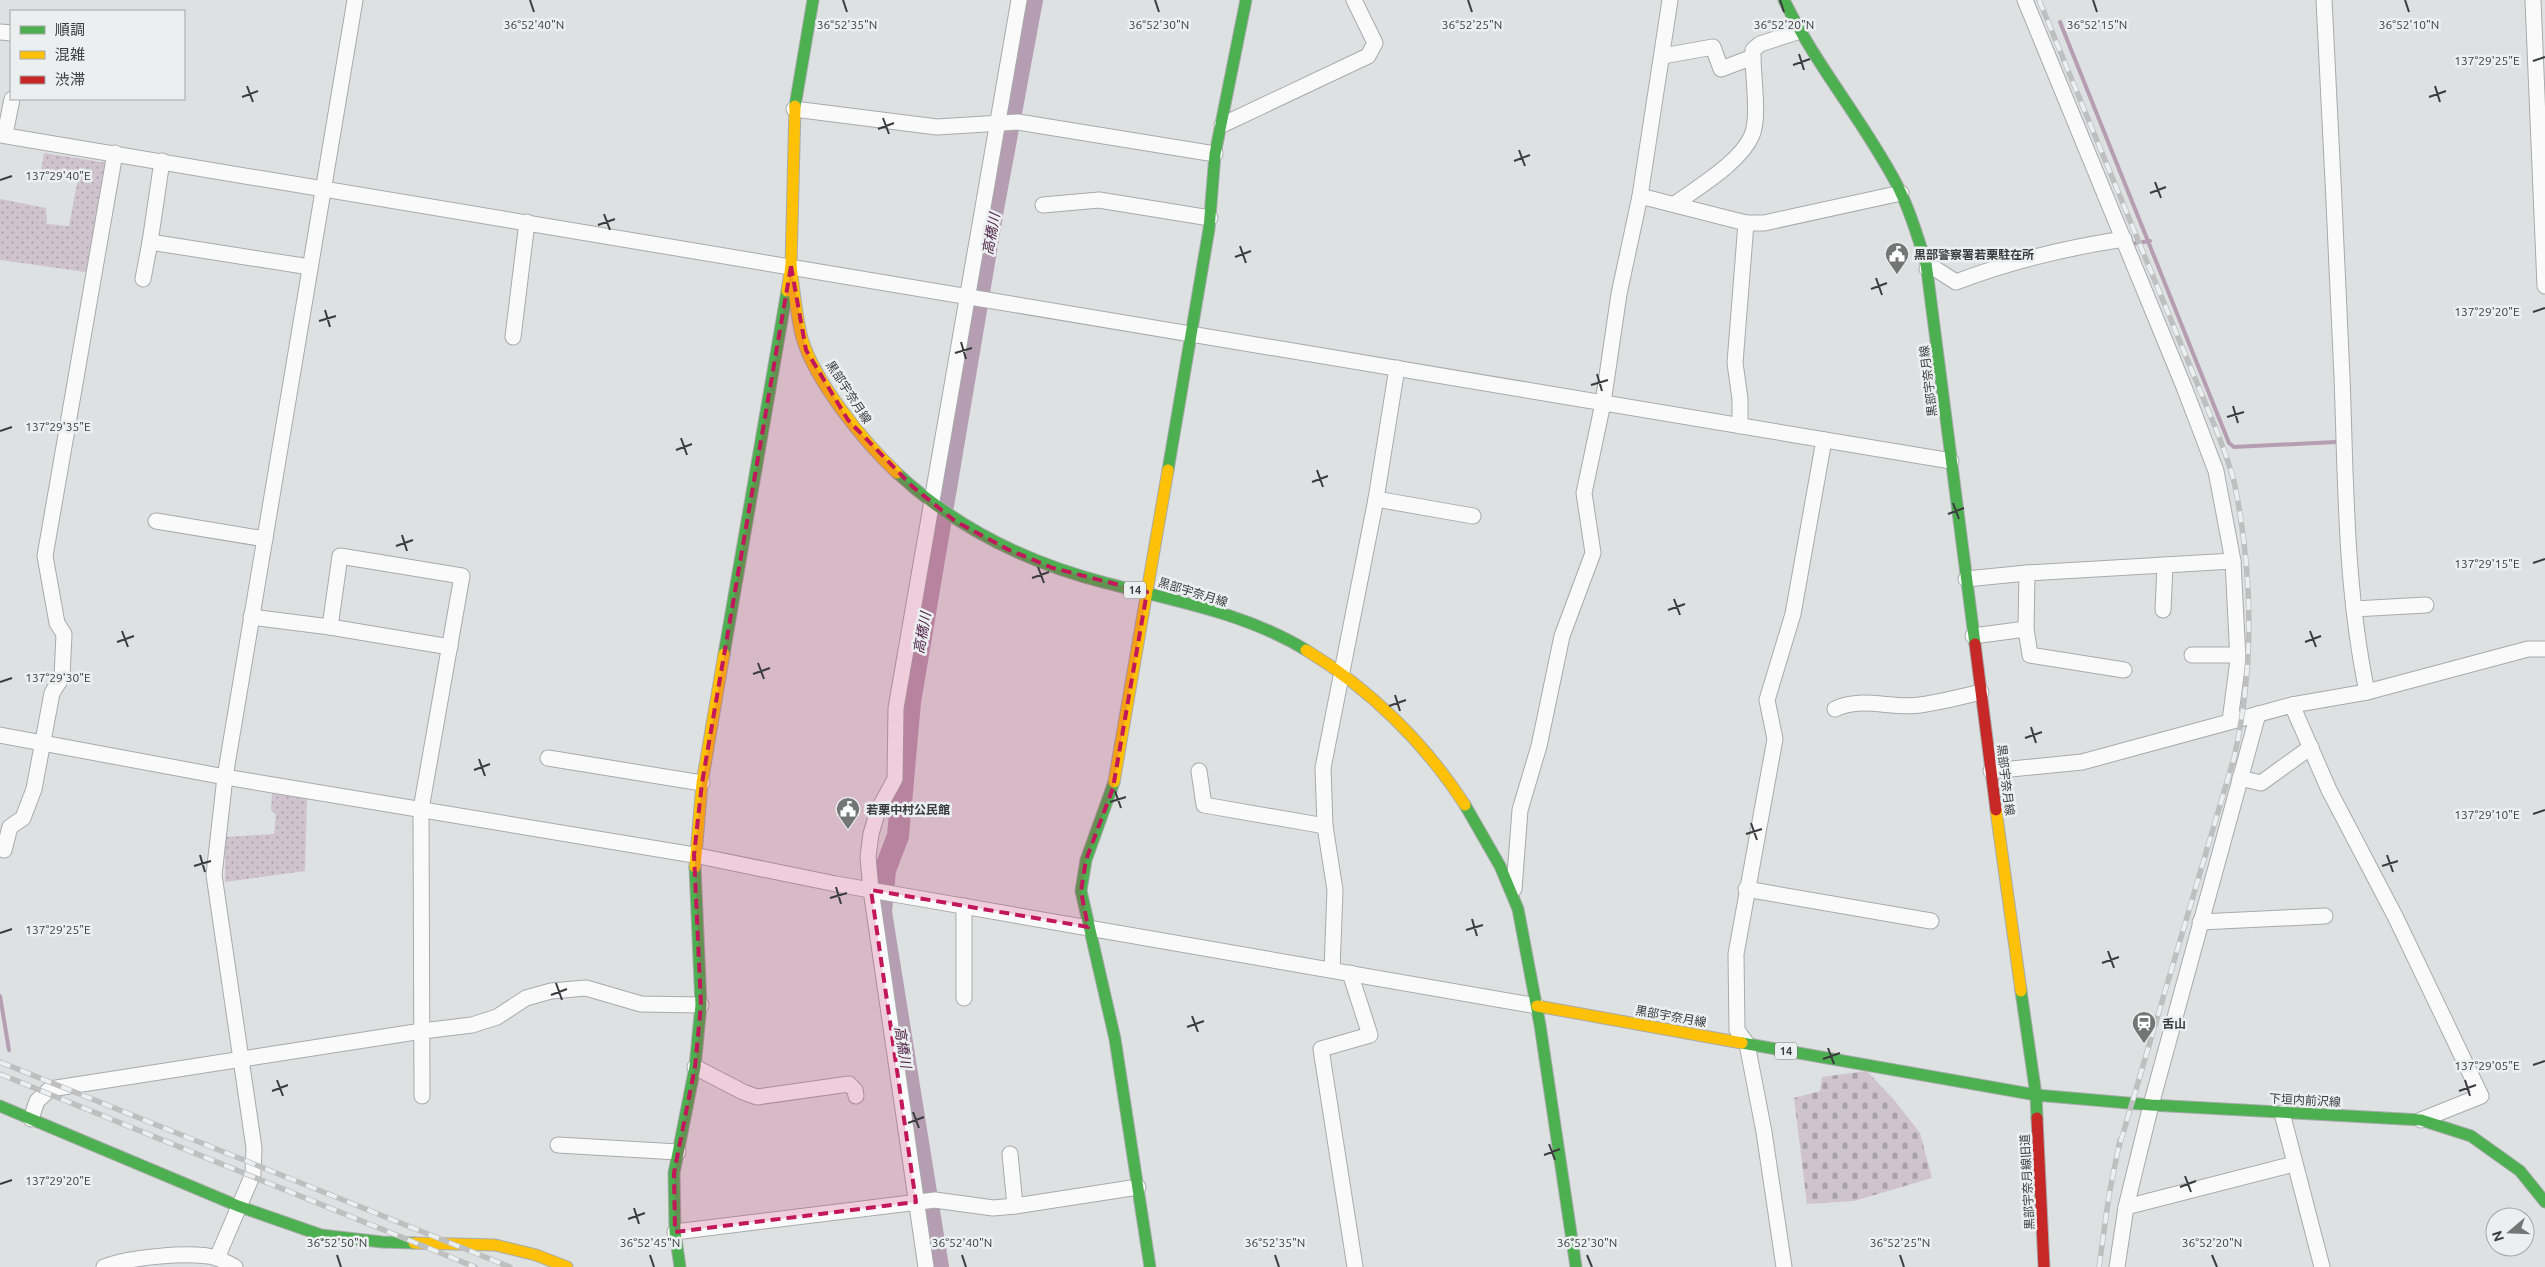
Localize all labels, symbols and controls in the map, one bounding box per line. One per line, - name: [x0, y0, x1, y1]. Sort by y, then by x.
- legend: [10, 10, 185, 100]
- text: 36°52'40"N: [504, 18, 564, 31]
- text: 36°52'35"N: [817, 18, 877, 31]
- text: 36°52'30"N: [1129, 18, 1189, 31]
- text: 36°52'25"N: [1442, 18, 1502, 31]
- text: 36°52'20"N: [1754, 18, 1814, 31]
- text: 36°52'15"N: [2067, 18, 2127, 31]
- text: 36°52'10"N: [2379, 18, 2439, 31]
- text: 順調: [55, 21, 85, 38]
- text: 混雑: [55, 46, 85, 63]
- text: 137°29'25"E: [2454, 54, 2520, 67]
- text: 渋滞: [55, 71, 85, 88]
- text: 137°29'40"E: [25, 169, 91, 182]
- water label: 高橋川: [979, 210, 1003, 256]
- public building icon: 黒部警察署若栗駐在所: [1884, 241, 1910, 275]
- place label: 黒部警察署若栗駐在所: [1914, 248, 2034, 261]
- text: 137°29'20"E: [2454, 305, 2520, 318]
- street label: 黒部宇奈月線: [1917, 344, 1939, 418]
- street label: 黒部宇奈月線: [824, 358, 874, 426]
- text: 137°29'35"E: [25, 420, 91, 433]
- text: 137°29'15"E: [2454, 557, 2520, 570]
- street label: 黒部宇奈月線: [1157, 575, 1229, 609]
- road number: 14: [1124, 582, 1146, 598]
- water label: 高橋川: [910, 609, 934, 655]
- text: 137°29'30"E: [25, 671, 91, 684]
- street label: 黒部宇奈月線: [1995, 743, 2017, 817]
- public building icon: 若栗中村公民館: [835, 796, 861, 830]
- place label: 若栗中村公民館: [866, 803, 950, 816]
- text: 137°29'10"E: [2454, 808, 2520, 821]
- text: 137°29'25"E: [25, 923, 91, 936]
- street label: 黒部宇奈月線: [1634, 1003, 1708, 1029]
- station icon: 舌山: [2131, 1010, 2157, 1044]
- place label: 舌山: [2162, 1017, 2186, 1030]
- water label: 高橋川: [892, 1025, 914, 1071]
- road number: 14: [1775, 1042, 1797, 1060]
- text: 137°29'05"E: [2454, 1059, 2520, 1072]
- street label: 下垣内前沢線: [2269, 1092, 2341, 1108]
- street label: 黒部宇奈月線旧道: [2018, 1134, 2036, 1230]
- text: 137°29'20"E: [25, 1174, 91, 1187]
- north arrow: [2485, 1207, 2535, 1257]
- text: N: [2488, 1229, 2507, 1244]
- text: 36°52'50"N: [307, 1236, 367, 1249]
- text: 36°52'45"N: [620, 1236, 680, 1249]
- text: 36°52'40"N: [932, 1236, 992, 1249]
- text: 36°52'35"N: [1245, 1236, 1305, 1249]
- text: 36°52'30"N: [1557, 1236, 1617, 1249]
- text: 36°52'25"N: [1870, 1236, 1930, 1249]
- text: 36°52'20"N: [2182, 1236, 2242, 1249]

